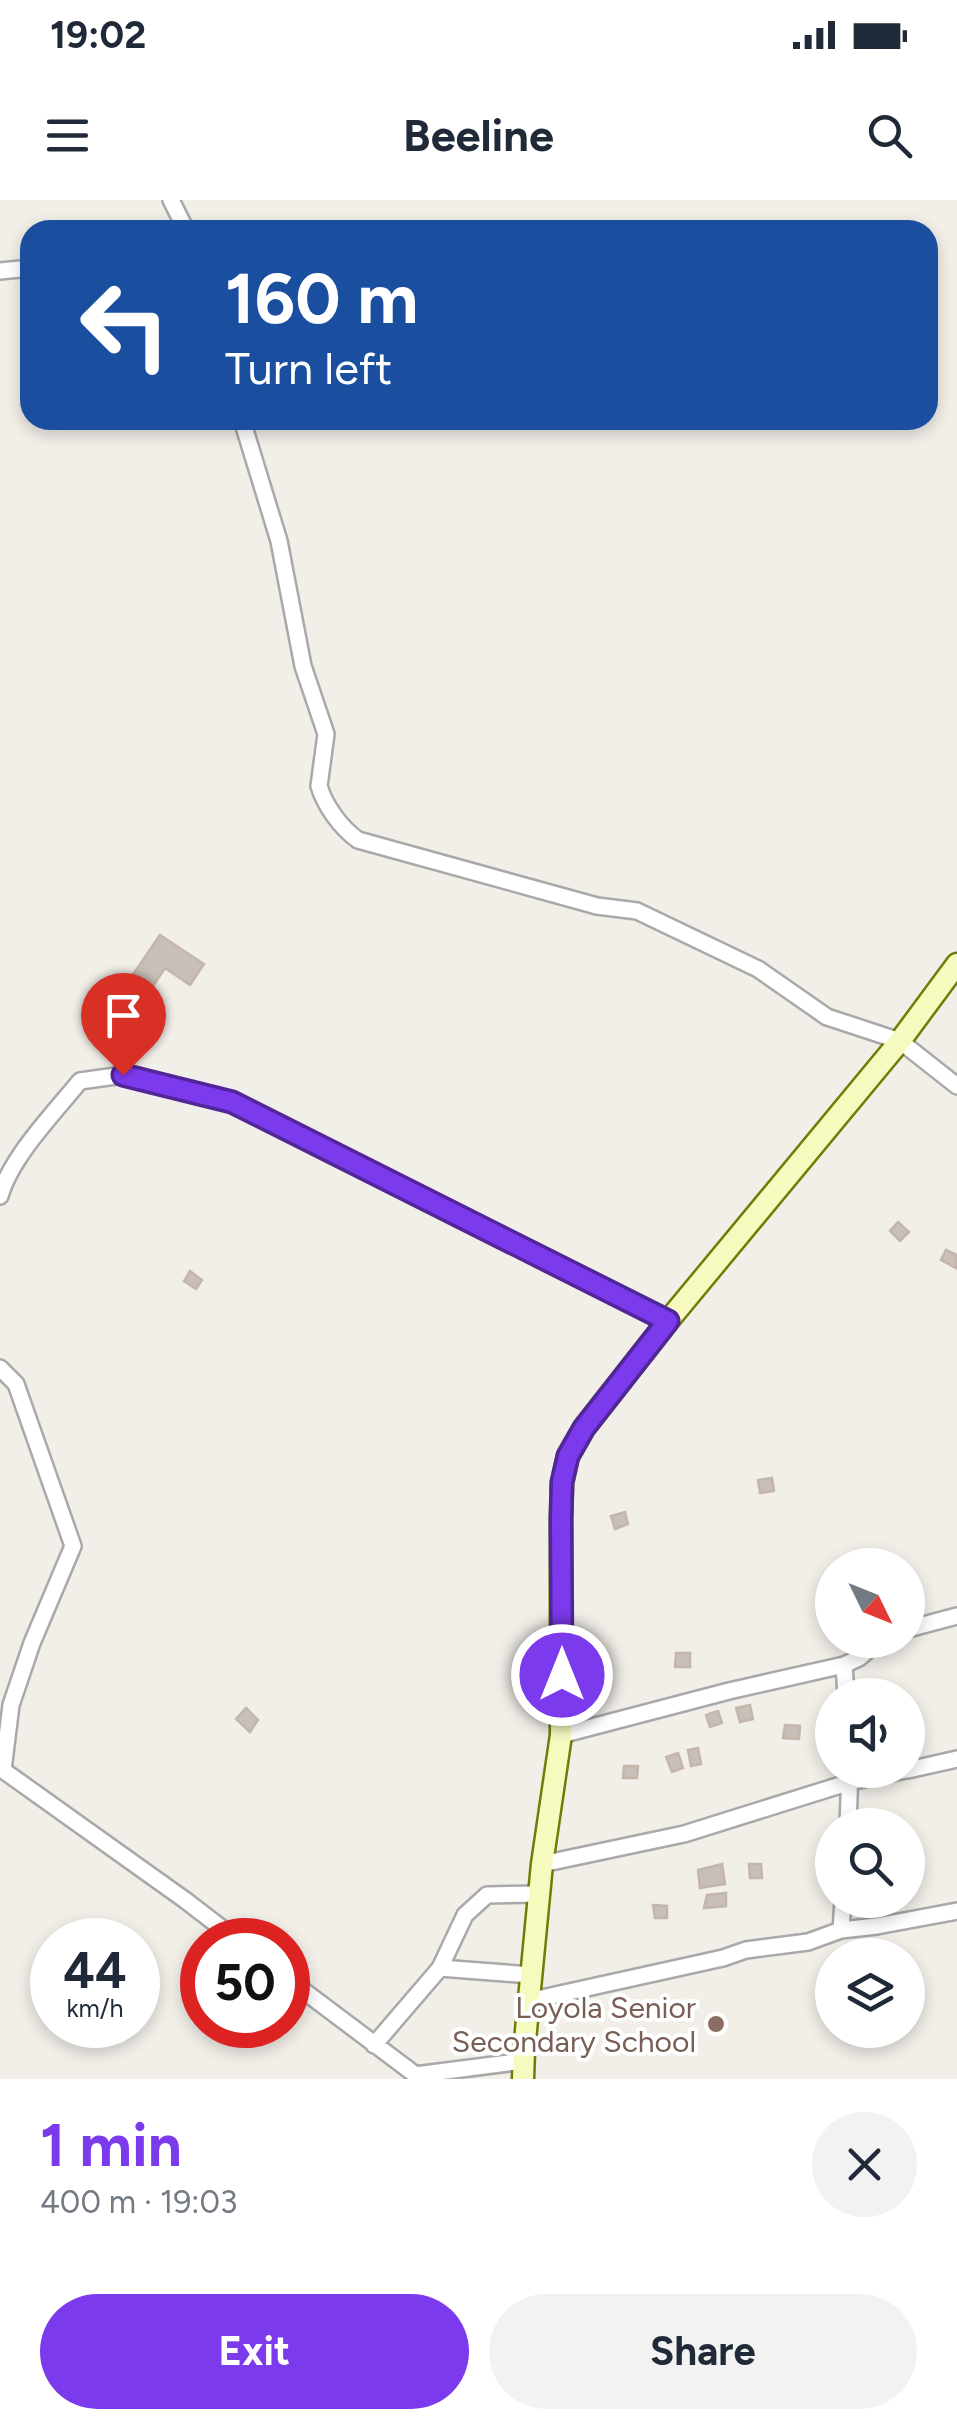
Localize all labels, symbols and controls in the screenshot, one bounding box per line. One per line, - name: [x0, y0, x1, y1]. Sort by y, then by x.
- text: 19:02: [50, 12, 146, 58]
- icon: menu: [40, 108, 95, 163]
- text: Beeline: [403, 108, 554, 162]
- icon: search: [862, 108, 917, 163]
- text: 160 m: [225, 256, 418, 341]
- icon: left: [60, 260, 190, 390]
- text: Turn left: [225, 341, 392, 395]
- pin: [81, 973, 166, 1076]
- icon: arrive: [96, 988, 151, 1043]
- north arrow: [815, 1548, 925, 1658]
- map controls: [815, 1548, 925, 2048]
- position arrow: [510, 1623, 614, 1727]
- button: sound: [815, 1678, 925, 1788]
- button: search: [815, 1808, 925, 1918]
- speed limit sign: 50: [180, 1918, 310, 2048]
- button: layers: [815, 1938, 925, 2048]
- text: 44: [63, 1940, 127, 2001]
- place label: Loyola Senior Secondary School: [452, 1989, 696, 2060]
- text: km/h: [66, 1993, 124, 2023]
- marker: Loyola Senior Secondary School: [705, 2013, 727, 2035]
- text: 1 min: [40, 2109, 182, 2181]
- button: close: [812, 2112, 917, 2217]
- text: 400 m · 19:03: [40, 2183, 237, 2221]
- button: Exit: [40, 2294, 469, 2409]
- button: Share: [489, 2294, 917, 2409]

